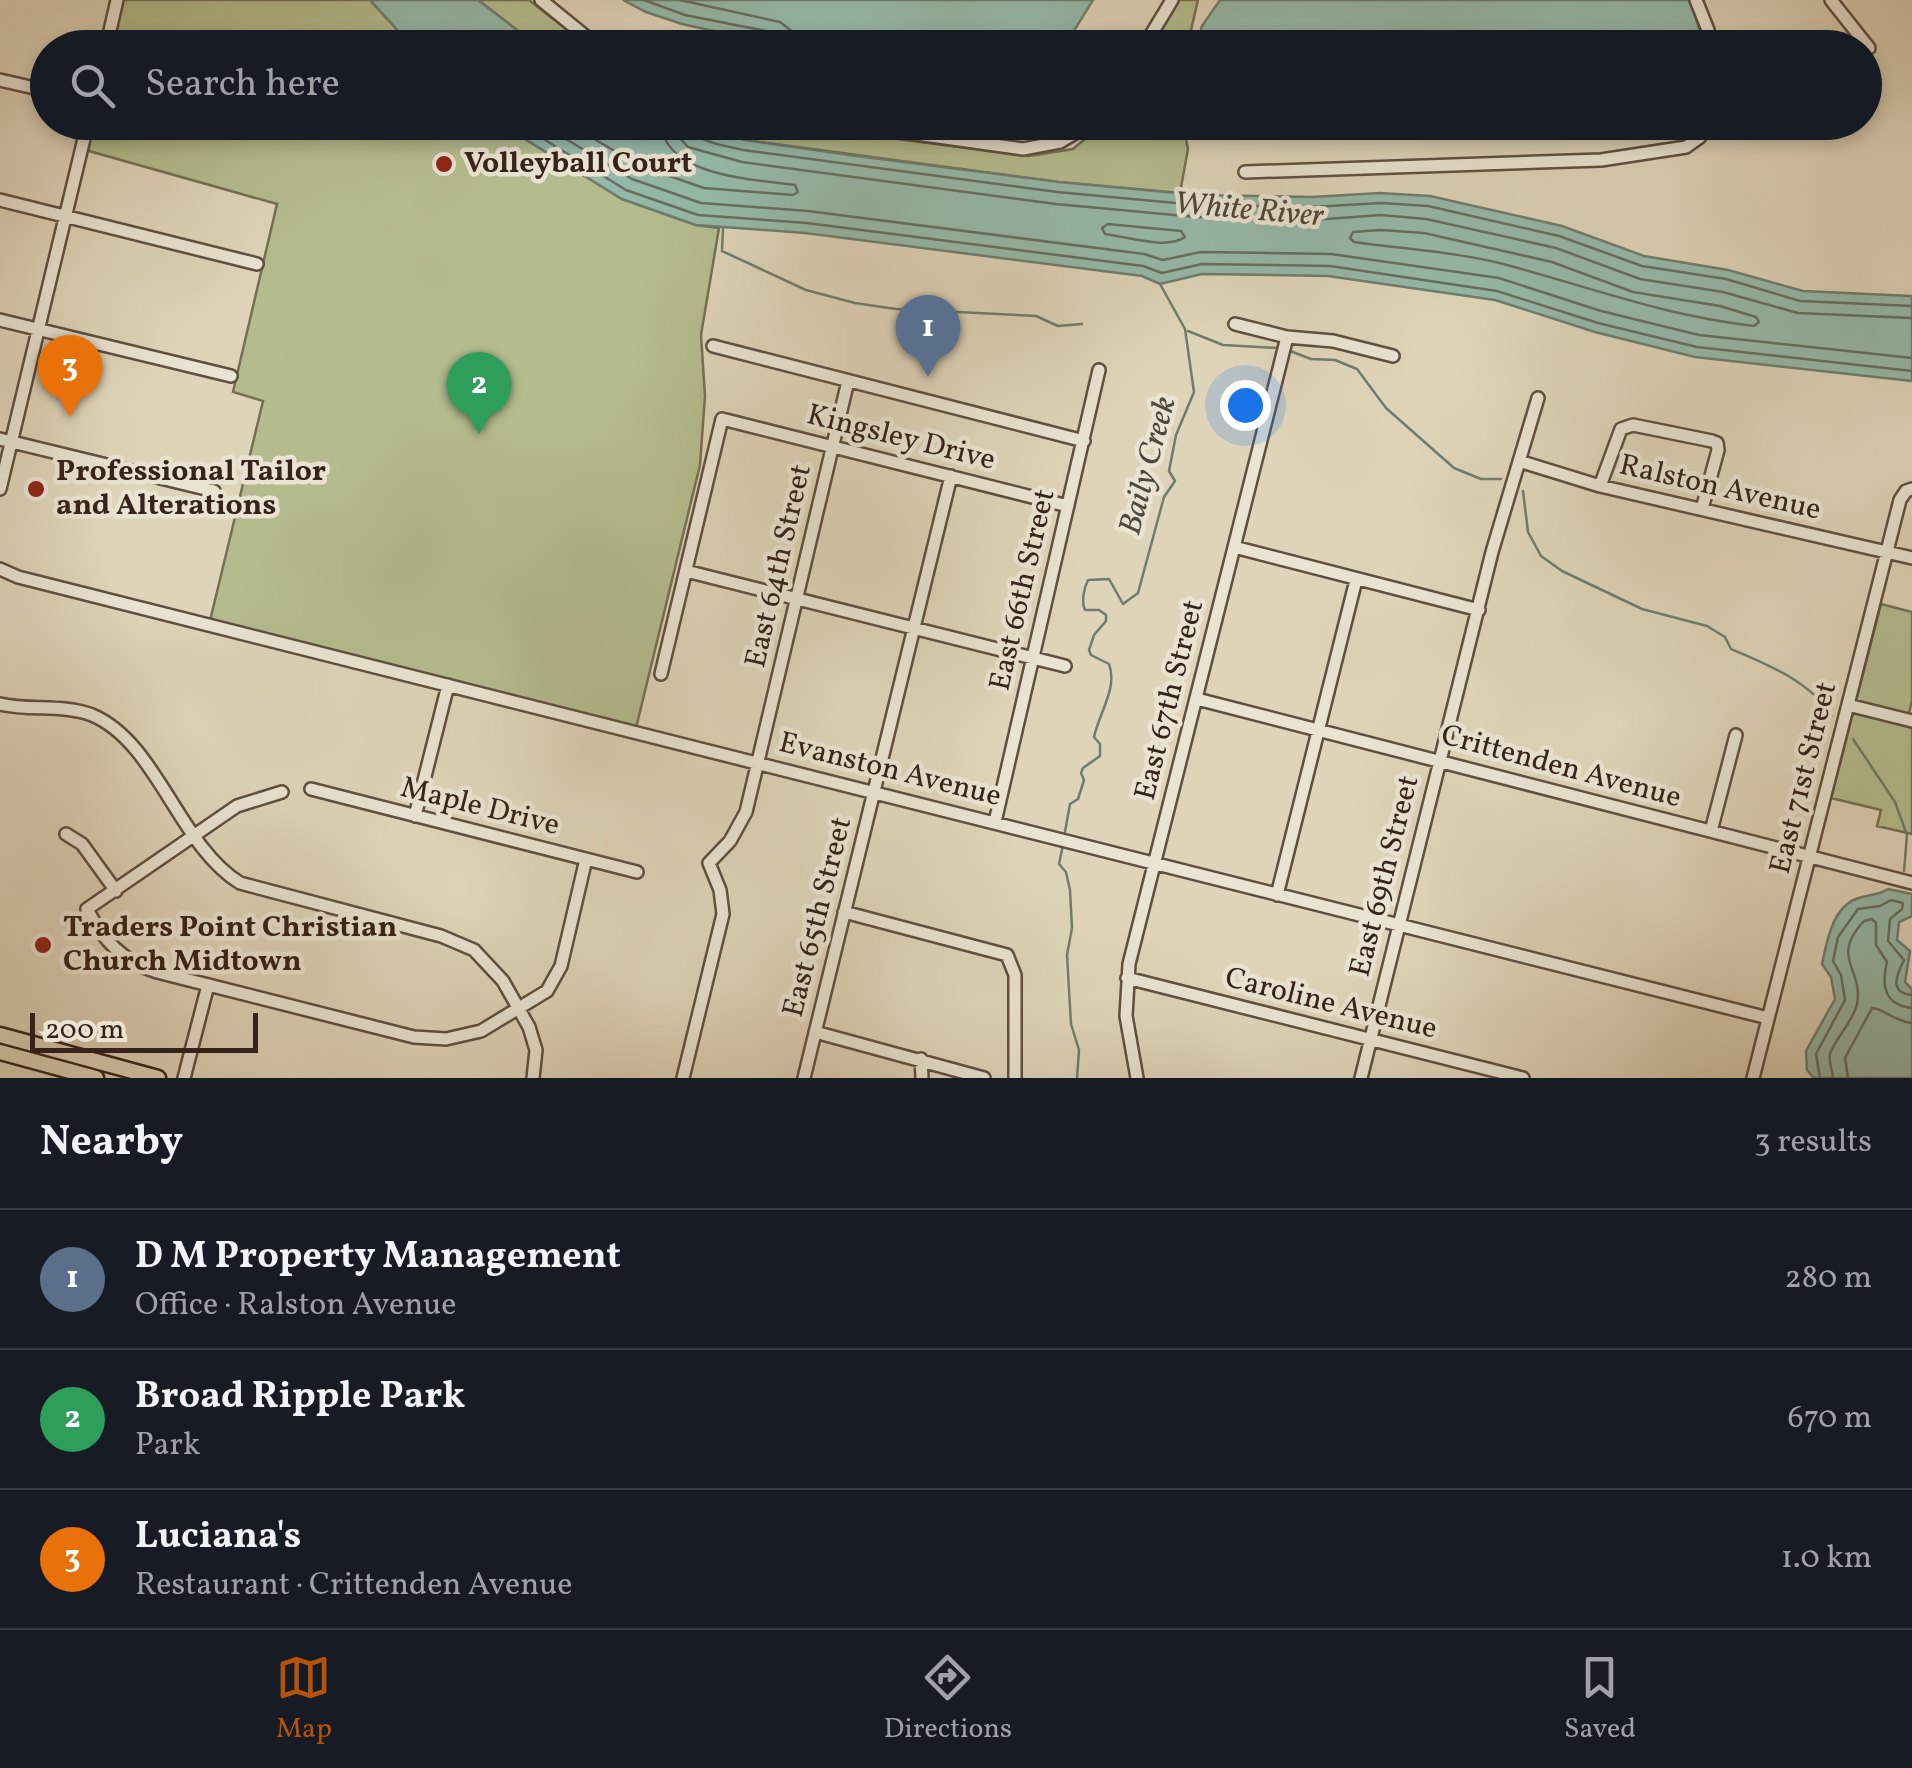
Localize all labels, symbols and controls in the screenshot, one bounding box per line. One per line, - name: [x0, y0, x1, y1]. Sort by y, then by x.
- search box: [30, 30, 1882, 140]
- icon: search: [65, 58, 120, 113]
- text: Search here: [145, 59, 340, 112]
- place label: Volleyball Court: [464, 143, 692, 185]
- marker: Volleyball Court: [433, 153, 455, 175]
- water label: White River: [1172, 183, 1327, 240]
- pin: 1: [896, 294, 960, 377]
- pin: 3: [38, 334, 102, 417]
- pin: 2: [446, 352, 512, 434]
- your location: [1220, 380, 1271, 431]
- water label: Baily Creek: [1109, 392, 1189, 540]
- street label: Kingsley Drive: [802, 394, 1000, 482]
- street label: Ralston Avenue: [1615, 444, 1825, 532]
- place label: Professional Tailor and Alterations: [56, 451, 326, 527]
- street label: East 64th Street: [735, 460, 823, 672]
- marker: Professional Tailor and Alterations: [25, 478, 47, 500]
- street label: East 66th Street: [979, 485, 1067, 695]
- street label: East 67th Street: [1125, 595, 1215, 805]
- street label: East 71st Street: [1760, 678, 1848, 878]
- street label: Crittenden Avenue: [1436, 715, 1686, 819]
- street label: Evanston Avenue: [774, 722, 1006, 818]
- street label: Maple Drive: [396, 767, 564, 847]
- street label: East 69th Street: [1340, 771, 1430, 981]
- street label: East 65th Street: [773, 812, 863, 1022]
- place label: Traders Point Christian Church Midtown: [63, 907, 397, 983]
- marker: Traders Point Christian Church Midtown: [32, 934, 54, 956]
- street label: Caroline Avenue: [1221, 957, 1441, 1051]
- scale bar: [30, 1008, 258, 1052]
- text: 200 m: [45, 1011, 124, 1050]
- text: Nearby: [40, 1114, 183, 1173]
- text: 3 results: [1754, 1121, 1872, 1165]
- text: D M Property Management: [135, 1231, 621, 1284]
- text: 1: [66, 1257, 79, 1301]
- text: 280 m: [1785, 1257, 1872, 1301]
- text: Office · Ralston Avenue: [135, 1284, 457, 1328]
- text: Broad Ripple Park: [135, 1371, 465, 1424]
- text: 2: [64, 1397, 81, 1441]
- text: 670 m: [1788, 1397, 1872, 1441]
- text: Park: [135, 1424, 200, 1468]
- text: Luciana's: [135, 1511, 301, 1564]
- text: 3: [64, 1537, 81, 1581]
- text: 1.0 km: [1781, 1537, 1872, 1581]
- text: Restaurant · Crittenden Avenue: [135, 1564, 573, 1608]
- tab: Map: [276, 1650, 332, 1749]
- tab: Directions: [884, 1650, 1012, 1749]
- tab: Saved: [1564, 1650, 1636, 1749]

